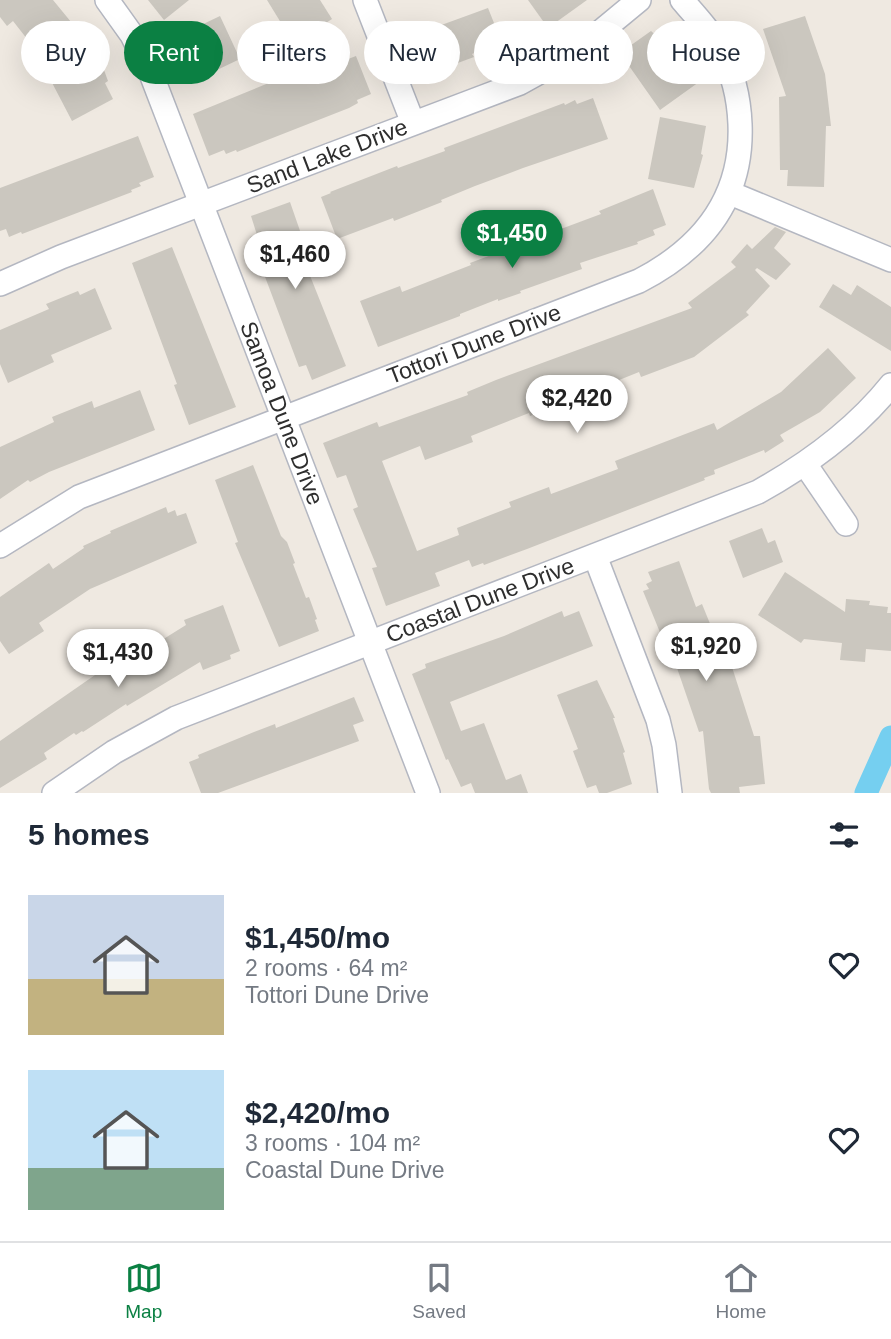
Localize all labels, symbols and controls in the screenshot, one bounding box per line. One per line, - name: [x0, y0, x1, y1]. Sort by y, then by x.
- chip: Buy: [21, 21, 110, 84]
- chip: Rent: [124, 21, 223, 84]
- chip: Filters: [237, 21, 350, 84]
- chip: New: [364, 21, 460, 84]
- chip: Apartment: [474, 21, 633, 84]
- chip: House: [647, 21, 765, 84]
- street label: Sand Lake Drive: [243, 113, 411, 199]
- pin: $1,450: [455, 210, 569, 270]
- text: $1,450: [477, 220, 547, 246]
- pin: $1,460: [238, 232, 352, 291]
- text: $1,460: [260, 241, 330, 267]
- street label: Tottori Dune Drive: [383, 299, 565, 389]
- street label: Samoa Dune Drive: [235, 318, 329, 508]
- pin: $2,420: [520, 376, 634, 435]
- text: $2,420: [542, 385, 612, 411]
- street label: Coastal Dune Drive: [382, 552, 578, 648]
- pin: $1,920: [649, 624, 763, 683]
- pin: $1,430: [61, 630, 175, 689]
- text: $1,920: [671, 633, 741, 659]
- text: $1,430: [83, 639, 153, 665]
- icon: filters: [825, 816, 863, 854]
- text: 5 homes: [28, 818, 150, 851]
- text: $1,450/mo: [245, 921, 390, 954]
- icon: home: [84, 923, 168, 1007]
- icon: heart: [825, 946, 863, 984]
- text: 2 rooms · 64 m²: [245, 955, 407, 981]
- text: Tottori Dune Drive: [245, 982, 429, 1008]
- text: $2,420/mo: [245, 1096, 390, 1129]
- icon: home: [84, 1098, 168, 1182]
- icon: heart: [825, 1121, 863, 1159]
- text: 3 rooms · 104 m²: [245, 1130, 420, 1156]
- text: Coastal Dune Drive: [245, 1157, 444, 1183]
- tab: Map: [125, 1259, 163, 1323]
- tab: Saved: [412, 1259, 466, 1323]
- tab: Home: [716, 1259, 766, 1323]

